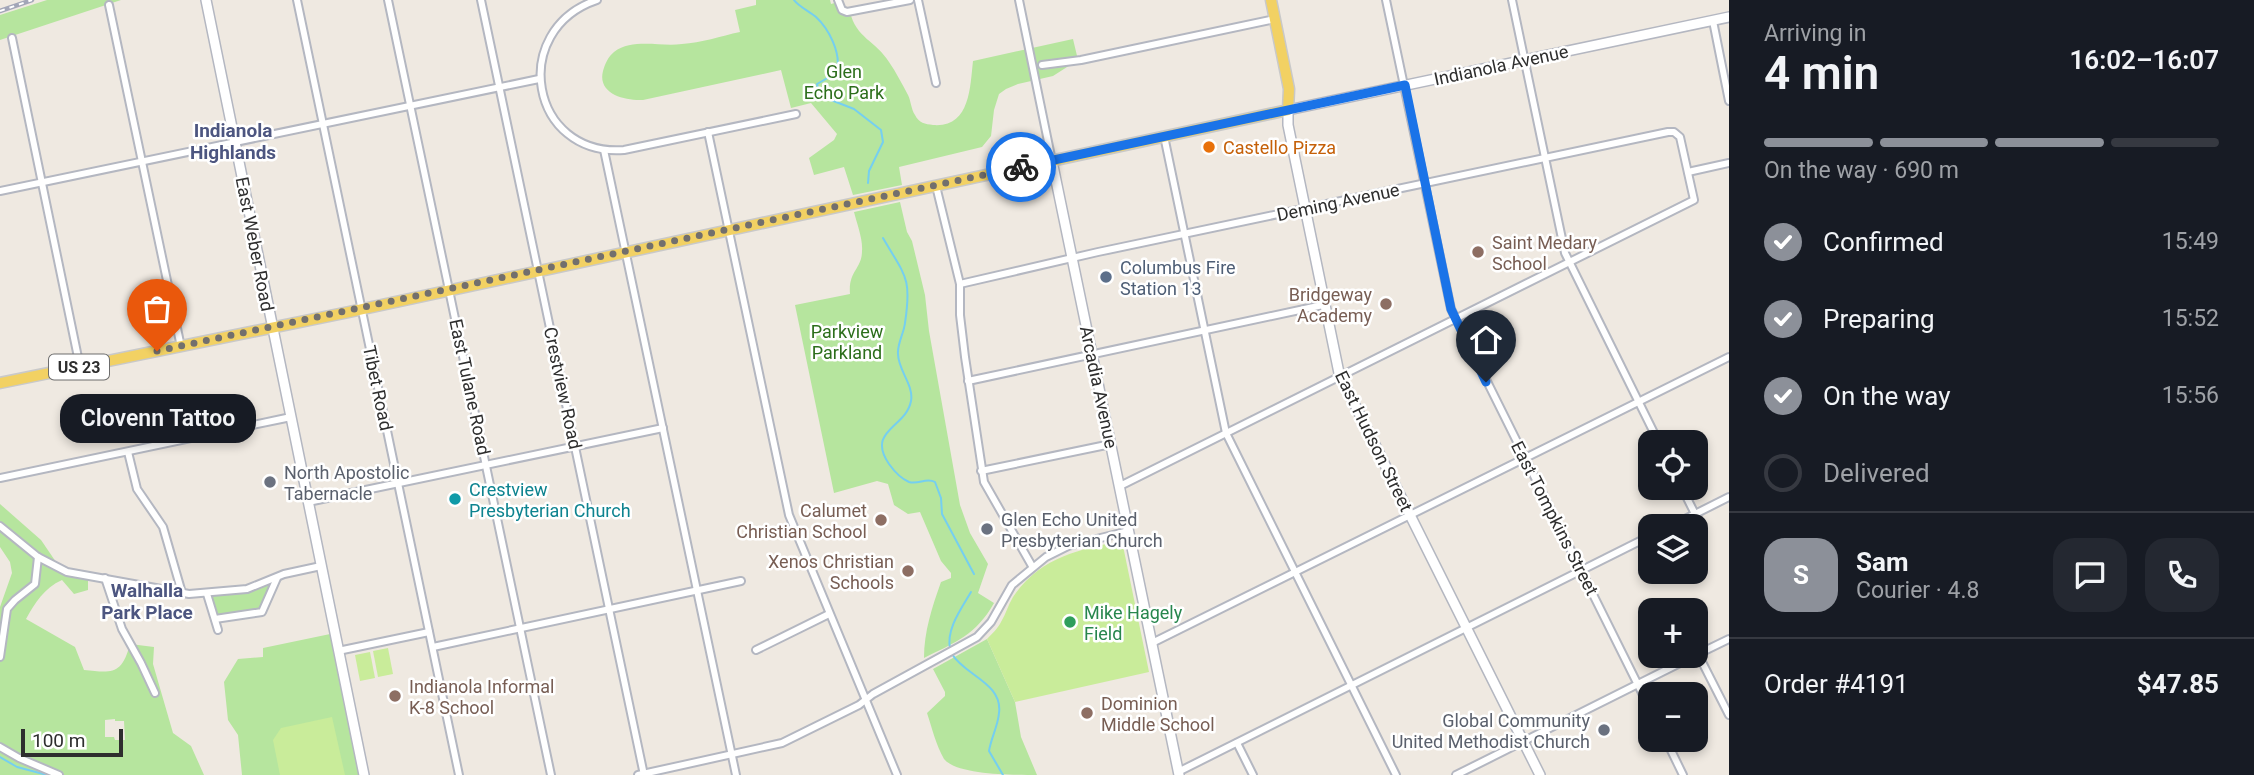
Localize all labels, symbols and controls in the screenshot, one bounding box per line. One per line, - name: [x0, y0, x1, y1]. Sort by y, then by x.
- text: Arriving in: [1764, 20, 1867, 47]
- street label: Indianola Avenue: [1432, 41, 1570, 89]
- text: 16:02–16:07: [2069, 45, 2219, 75]
- text: 4 min: [1764, 46, 1879, 100]
- park label: Glen Echo Park: [804, 61, 885, 103]
- district label: Indianola Highlands: [190, 119, 276, 164]
- courier: [986, 132, 1056, 202]
- place label: Castello Pizza: [1223, 137, 1336, 158]
- marker: Castello Pizza: [1201, 139, 1217, 155]
- icon: bike: [1002, 148, 1040, 186]
- text: On the way · 690 m: [1764, 157, 1959, 184]
- street label: East Weber Road: [232, 175, 278, 313]
- street label: Deming Avenue: [1275, 179, 1401, 225]
- icon: check: [1764, 223, 1802, 261]
- text: Confirmed: [1823, 227, 1944, 257]
- text: 15:49: [2162, 228, 2219, 255]
- place label: Saint Medary School: [1492, 232, 1598, 274]
- marker: Saint Medary School: [1470, 244, 1486, 260]
- place label: Columbus Fire Station 13: [1120, 257, 1236, 299]
- marker: Columbus Fire Station 13: [1098, 269, 1114, 285]
- pin: [127, 279, 187, 351]
- place label: Bridgeway Academy: [1289, 284, 1372, 326]
- icon: bag: [138, 290, 176, 328]
- marker: Bridgeway Academy: [1378, 296, 1394, 312]
- icon: check: [1764, 300, 1802, 338]
- text: Preparing: [1823, 304, 1935, 334]
- text: 15:52: [2162, 305, 2219, 332]
- pin: [1456, 310, 1516, 382]
- street label: East Tulane Road: [445, 317, 495, 457]
- park label: Parkview Parkland: [811, 321, 884, 363]
- icon: home: [1467, 321, 1505, 359]
- street label: Arcadia Avenue: [1076, 324, 1122, 450]
- street label: Crestview Road: [540, 325, 586, 451]
- street label: Tibet Road: [359, 344, 397, 432]
- road number: US 23: [49, 354, 109, 380]
- street label: East Hudson Street: [1331, 367, 1417, 515]
- icon: check: [1764, 377, 1802, 415]
- text: On the way: [1823, 381, 1951, 411]
- text: 15:56: [2162, 382, 2219, 409]
- callout: Clovenn Tattoo: [59, 393, 255, 442]
- text: Clovenn Tattoo: [81, 405, 235, 432]
- map controls: [1638, 430, 1708, 752]
- button: locate: [1638, 430, 1708, 500]
- street label: East Tompkins Street: [1507, 437, 1603, 599]
- text: Delivered: [1823, 458, 1930, 488]
- place label: North Apostolic Tabernacle: [284, 462, 409, 504]
- marker: North Apostolic Tabernacle: [262, 474, 278, 490]
- place label: Crestview Presbyterian Church: [469, 479, 631, 521]
- marker: Crestview Presbyterian Church: [447, 491, 463, 507]
- place label: Calumet Christian School: [736, 500, 867, 542]
- place label: Glen Echo United Presbyterian Church: [1001, 509, 1163, 551]
- marker: Calumet Christian School: [873, 512, 889, 528]
- button: layers: [1638, 514, 1708, 584]
- marker: Glen Echo United Presbyterian Church: [979, 521, 995, 537]
- button: chat: [2053, 538, 2127, 612]
- button: phone: [2145, 538, 2219, 612]
- text: Sam: [1856, 547, 1908, 577]
- place label: Xenos Christian Schools: [768, 551, 894, 593]
- text: S: [1793, 560, 1809, 590]
- marker: Xenos Christian Schools: [900, 563, 916, 579]
- text: Courier · 4.8: [1856, 577, 1979, 604]
- district label: Walhalla Park Place: [101, 579, 193, 624]
- button: +: [1638, 598, 1708, 668]
- place label: Mike Hagely Field: [1084, 602, 1183, 644]
- marker: Mike Hagely Field: [1062, 614, 1078, 630]
- text: Order #4191: [1764, 669, 1909, 699]
- text: $47.85: [2137, 669, 2219, 699]
- place label: Indianola Informal K-8 School: [409, 676, 554, 718]
- button: −: [1638, 682, 1708, 752]
- marker: Indianola Informal K-8 School: [387, 688, 403, 704]
- place label: Dominion Middle School: [1101, 693, 1215, 735]
- marker: Dominion Middle School: [1079, 705, 1095, 721]
- place label: Global Community United Methodist Church: [1392, 710, 1590, 752]
- marker: Global Community United Methodist Church: [1596, 722, 1612, 738]
- scale bar: [21, 726, 122, 758]
- text: 100 m: [32, 729, 85, 752]

